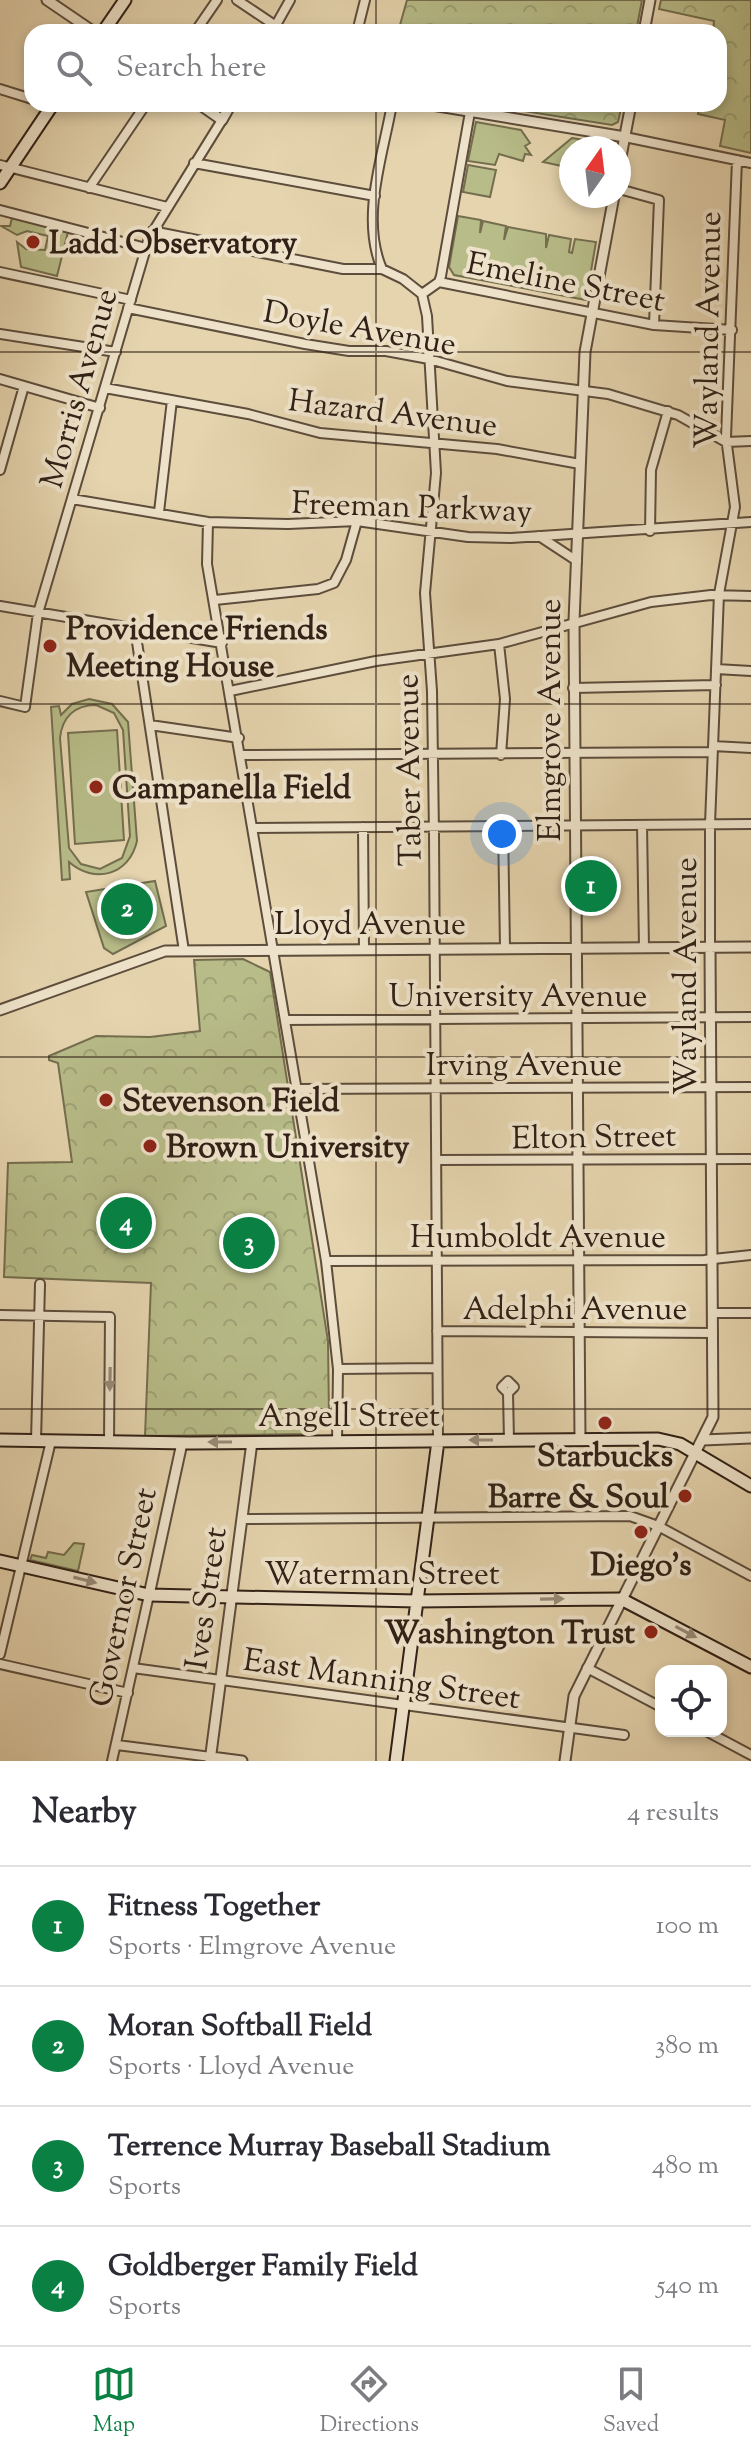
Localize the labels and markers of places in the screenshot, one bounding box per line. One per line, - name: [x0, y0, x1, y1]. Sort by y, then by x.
- place label: Ladd Observatory: [49, 222, 297, 268]
- marker: Ladd Observatory: [24, 233, 42, 251]
- place label: Providence Friends Meeting House: [66, 608, 328, 691]
- marker: Providence Friends Meeting House: [41, 637, 59, 655]
- place label: Campanella Field: [112, 767, 351, 813]
- marker: Campanella Field: [87, 778, 105, 796]
- pin: 1: [565, 856, 617, 916]
- pin: 2: [101, 879, 153, 939]
- place label: Stevenson Field: [122, 1080, 340, 1126]
- marker: Stevenson Field: [97, 1091, 115, 1109]
- place label: Brown University: [166, 1126, 409, 1172]
- marker: Brown University: [141, 1137, 159, 1155]
- pin: 4: [100, 1193, 152, 1253]
- pin: 3: [223, 1213, 275, 1273]
- marker: Starbucks: [596, 1414, 614, 1432]
- place label: Starbucks: [537, 1435, 673, 1481]
- place label: Barre & Soul: [488, 1476, 669, 1522]
- marker: Barre & Soul: [676, 1487, 694, 1505]
- marker: Diego's: [632, 1523, 650, 1541]
- place label: Diego's: [590, 1544, 692, 1590]
- place label: Washington Trust: [384, 1612, 635, 1658]
- marker: Washington Trust: [642, 1623, 660, 1641]

